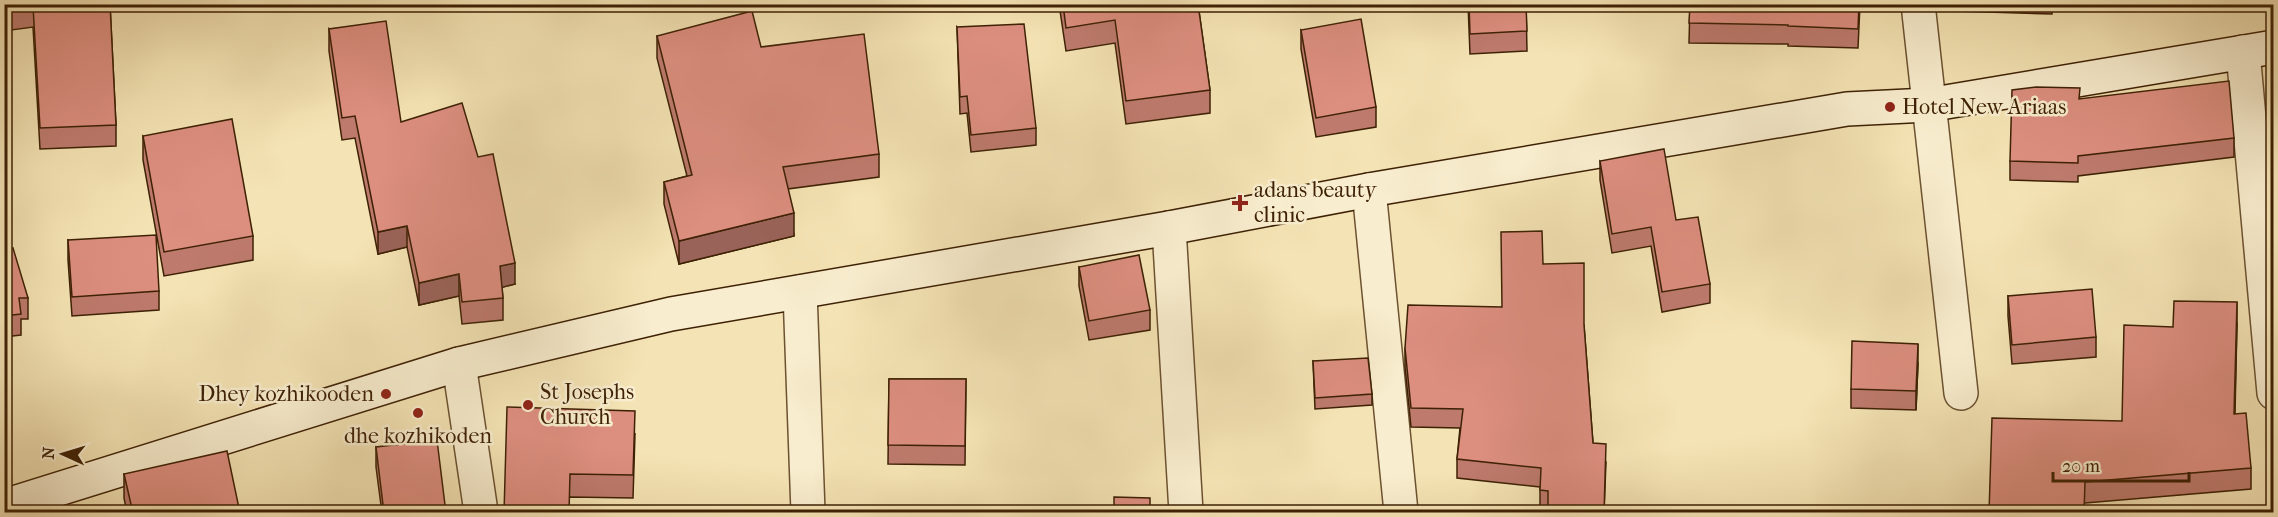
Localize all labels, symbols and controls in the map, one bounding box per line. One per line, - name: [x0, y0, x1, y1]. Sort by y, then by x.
- place label: Hotel New Ariaas: [1902, 94, 2066, 120]
- marker: Hotel New Ariaas: [1883, 100, 1897, 114]
- place label: adans beauty clinic: [1254, 177, 1378, 228]
- marker: adans beauty clinic: [1231, 194, 1249, 212]
- place label: St Josephs Church: [540, 379, 634, 430]
- place label: Dhey kozhikooden: [198, 381, 374, 407]
- marker: Dhey kozhikooden: [379, 387, 393, 401]
- marker: St Josephs Church: [521, 398, 535, 412]
- marker: dhe kozhikoden: [411, 406, 425, 420]
- place label: dhe kozhikoden: [344, 423, 492, 449]
- north arrow: [33, 424, 93, 484]
- text: N: [39, 445, 58, 460]
- scale bar: [2053, 445, 2190, 483]
- text: 20 m: [2062, 456, 2100, 477]

